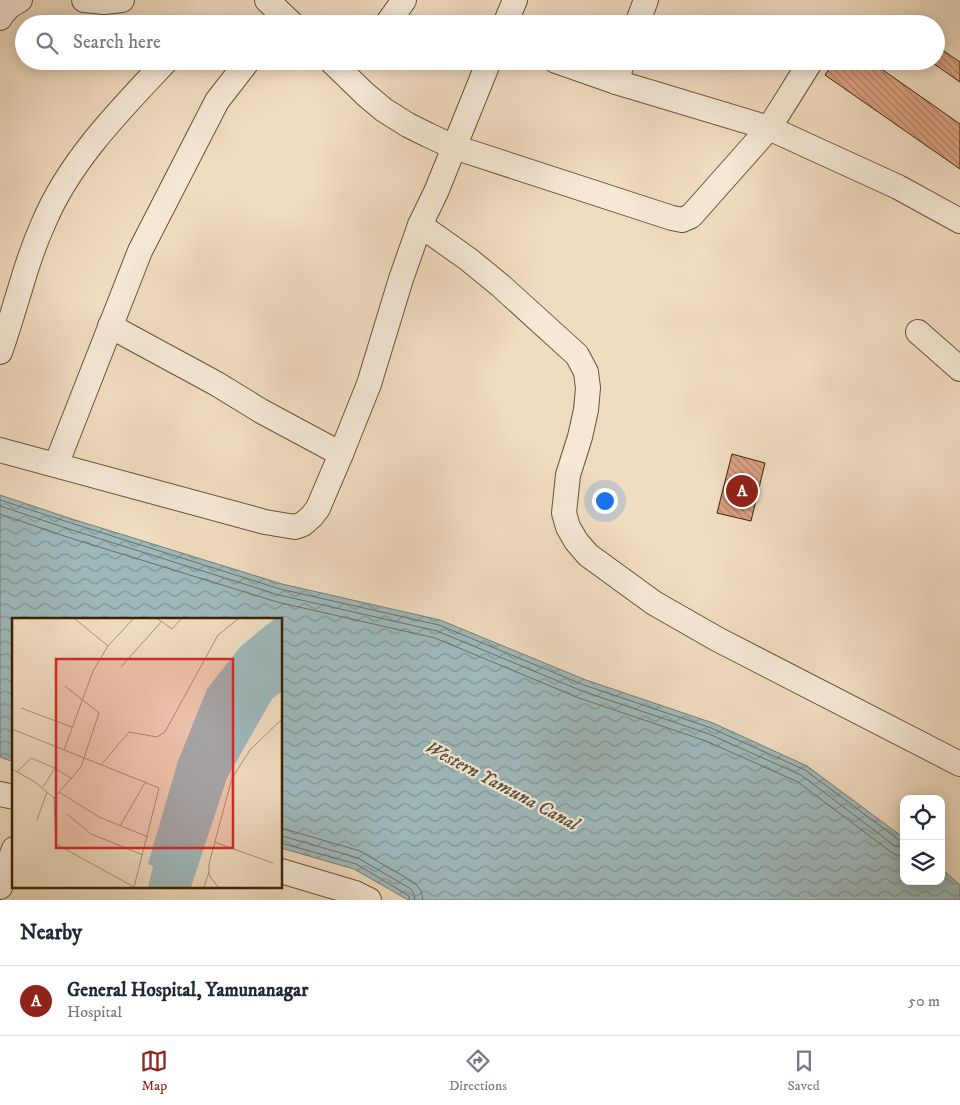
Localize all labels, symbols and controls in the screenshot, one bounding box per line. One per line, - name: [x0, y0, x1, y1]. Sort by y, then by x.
- search box: [15, 15, 945, 70]
- icon: search: [33, 29, 61, 57]
- text: Search here: [73, 31, 161, 54]
- pin: A: [726, 472, 758, 510]
- your location: [592, 488, 618, 514]
- inset map: [12, 618, 282, 888]
- water label: Western Yamuna Canal: [421, 736, 585, 837]
- map controls: [900, 795, 945, 885]
- button: locate: [900, 795, 945, 840]
- button: layers: [900, 840, 945, 885]
- text: Nearby: [20, 920, 82, 946]
- text: General Hospital, Yamunanagar: [67, 979, 308, 1002]
- text: A: [31, 991, 41, 1011]
- text: 50 m: [908, 991, 940, 1011]
- text: Hospital: [67, 1002, 122, 1022]
- tab: Map: [140, 1047, 168, 1095]
- tab: Directions: [449, 1047, 507, 1095]
- tab: Saved: [788, 1047, 820, 1095]

